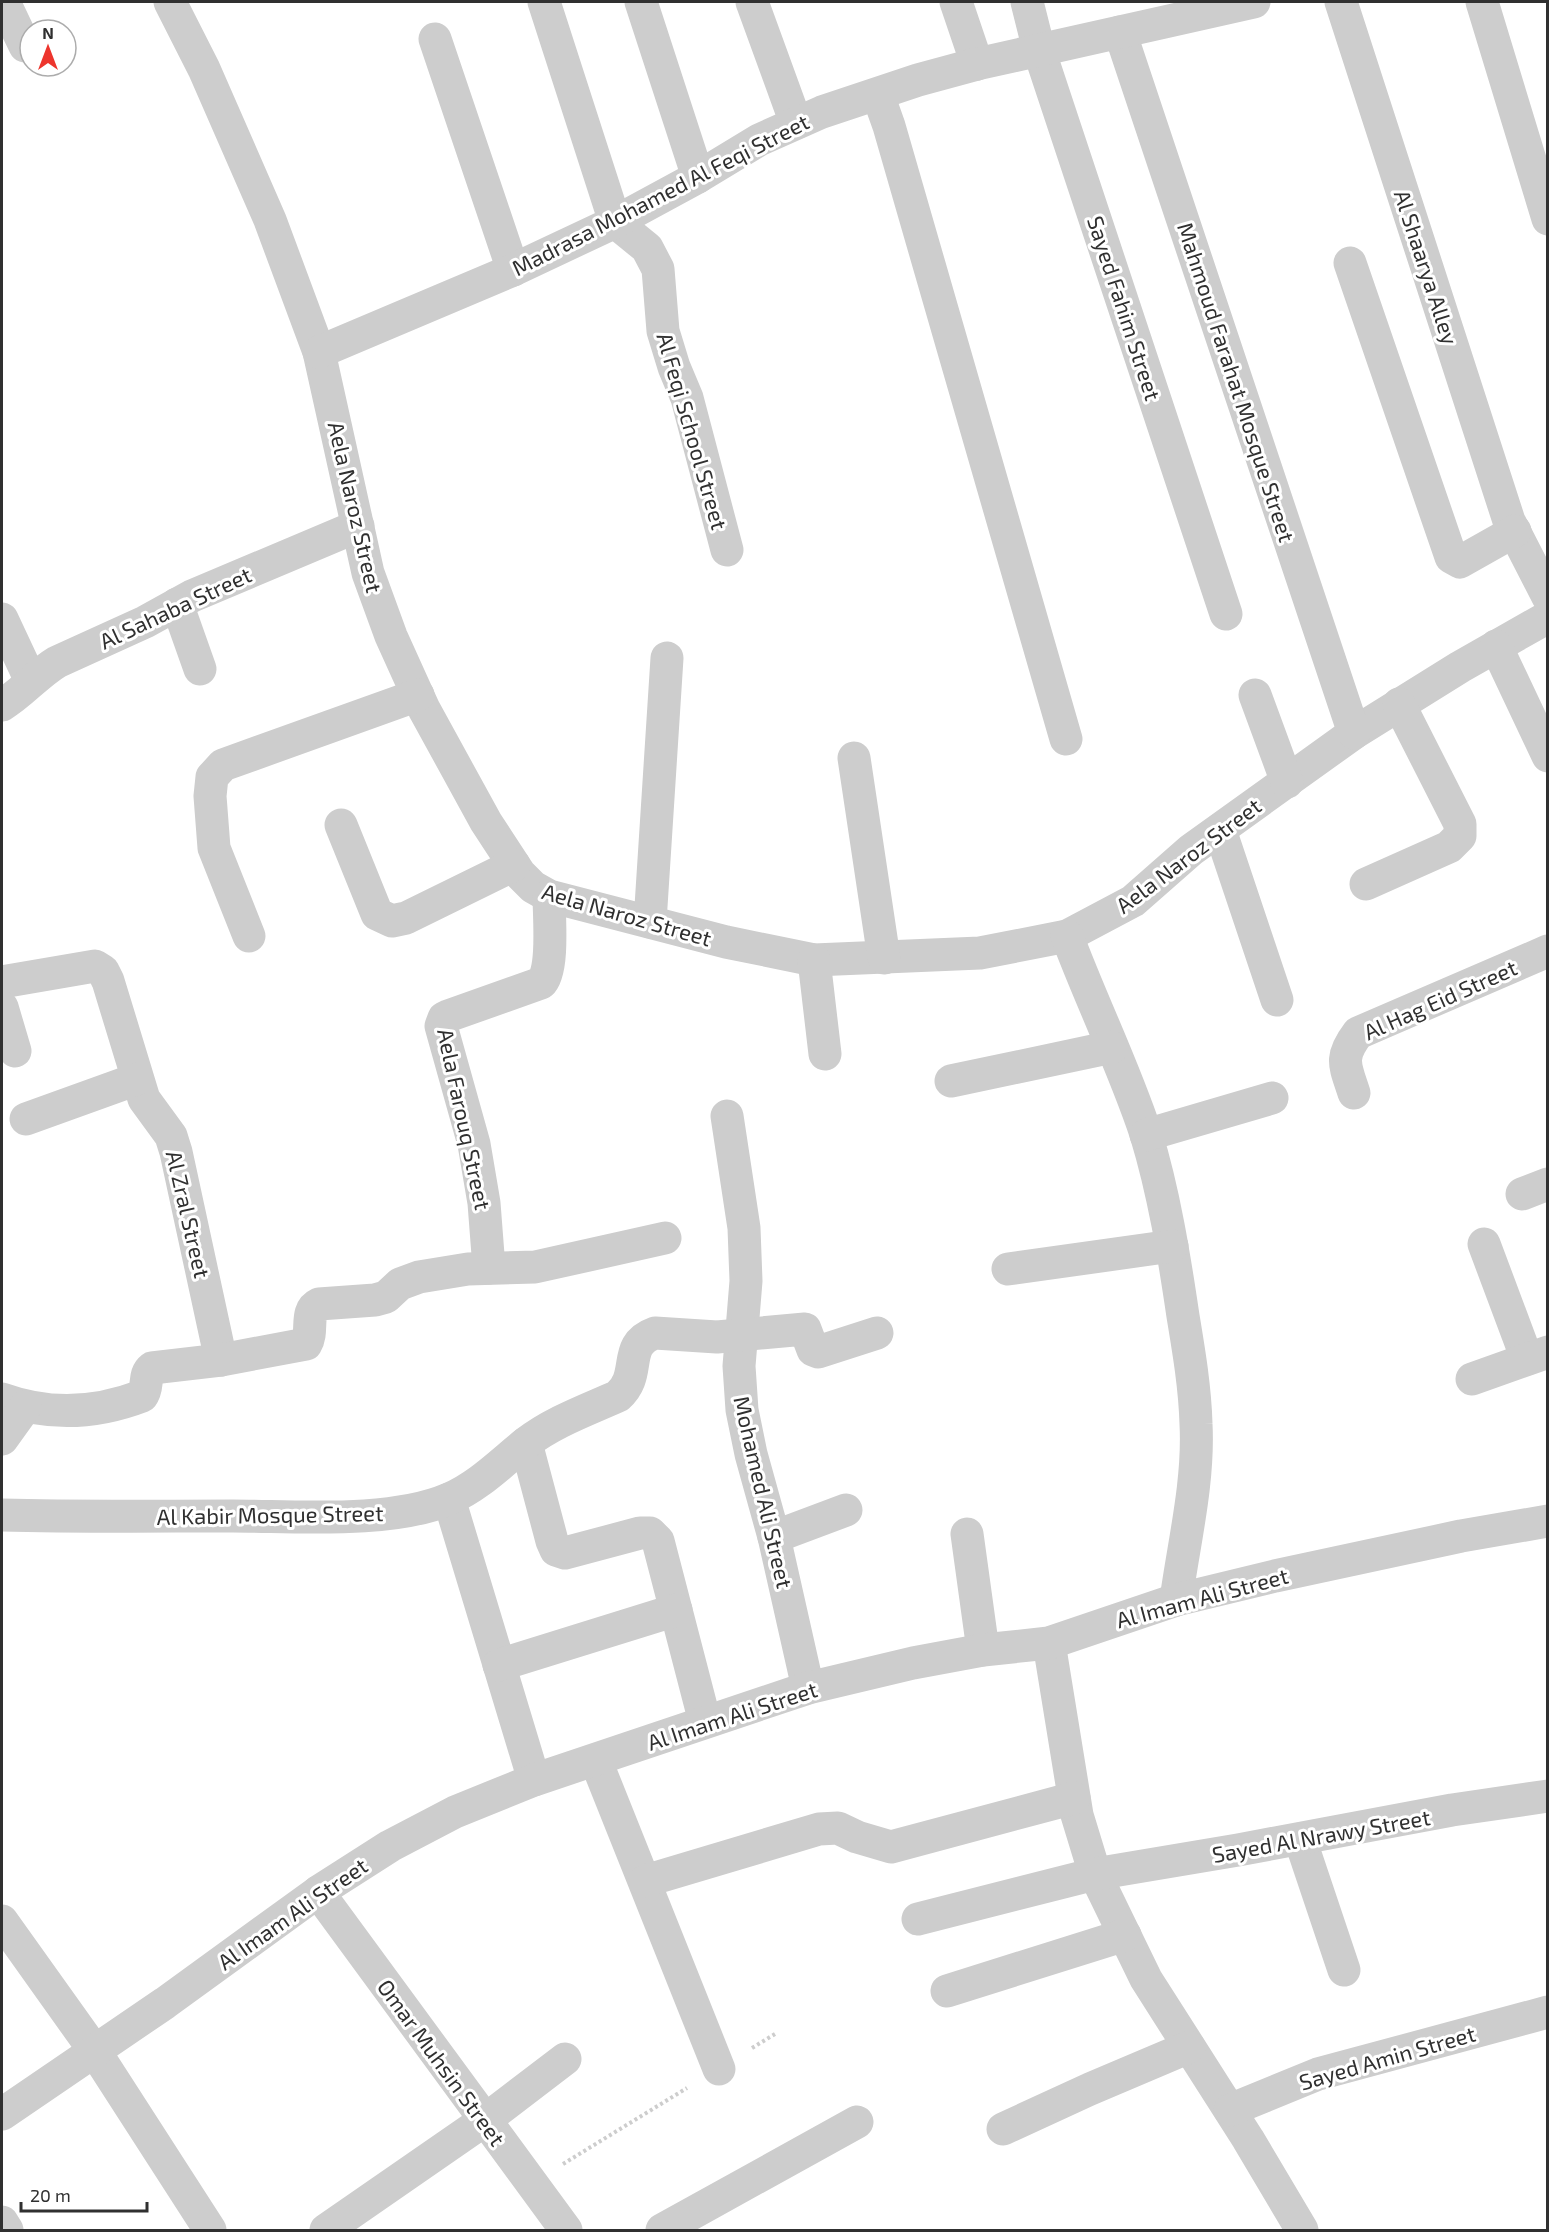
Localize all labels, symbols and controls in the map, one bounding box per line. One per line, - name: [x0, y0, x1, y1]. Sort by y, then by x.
- north arrow: [18, 18, 78, 78]
- text: N: [42, 23, 54, 42]
- street label: Madrasa Mohamed Al Feqi Street: [507, 108, 813, 280]
- street label: Al Shaarya Alley: [1390, 187, 1464, 348]
- street label: Sayed Fahim Street: [1083, 213, 1167, 403]
- street label: Mahmoud Farahat Mosque Street: [1173, 219, 1301, 545]
- street label: Al Feqi School Street: [652, 330, 734, 532]
- street label: Aela Naroz Street: [324, 419, 388, 595]
- street label: Al Sahaba Street: [95, 560, 255, 654]
- street label: Aela Naroz Street: [1110, 792, 1266, 918]
- street label: Aela Naroz Street: [539, 877, 715, 951]
- street label: Al Hag Eid Street: [1359, 954, 1521, 1044]
- street label: Aela Farouq Street: [433, 1026, 497, 1212]
- street label: Al Zral Street: [162, 1148, 216, 1280]
- street label: Mohamed Ali Street: [729, 1393, 799, 1591]
- street label: Al Kabir Mosque Street: [156, 1499, 384, 1529]
- street label: Al Imam Ali Street: [1113, 1562, 1291, 1632]
- street label: Al Imam Ali Street: [644, 1675, 820, 1755]
- street label: Sayed Al Nrawy Street: [1210, 1803, 1432, 1867]
- street label: Al Imam Ali Street: [212, 1852, 372, 1974]
- street label: Omar Muhsin Street: [373, 1974, 511, 2150]
- street label: Sayed Amin Street: [1296, 2019, 1478, 2095]
- scale bar: [21, 2175, 147, 2213]
- text: 20 m: [30, 2184, 71, 2206]

